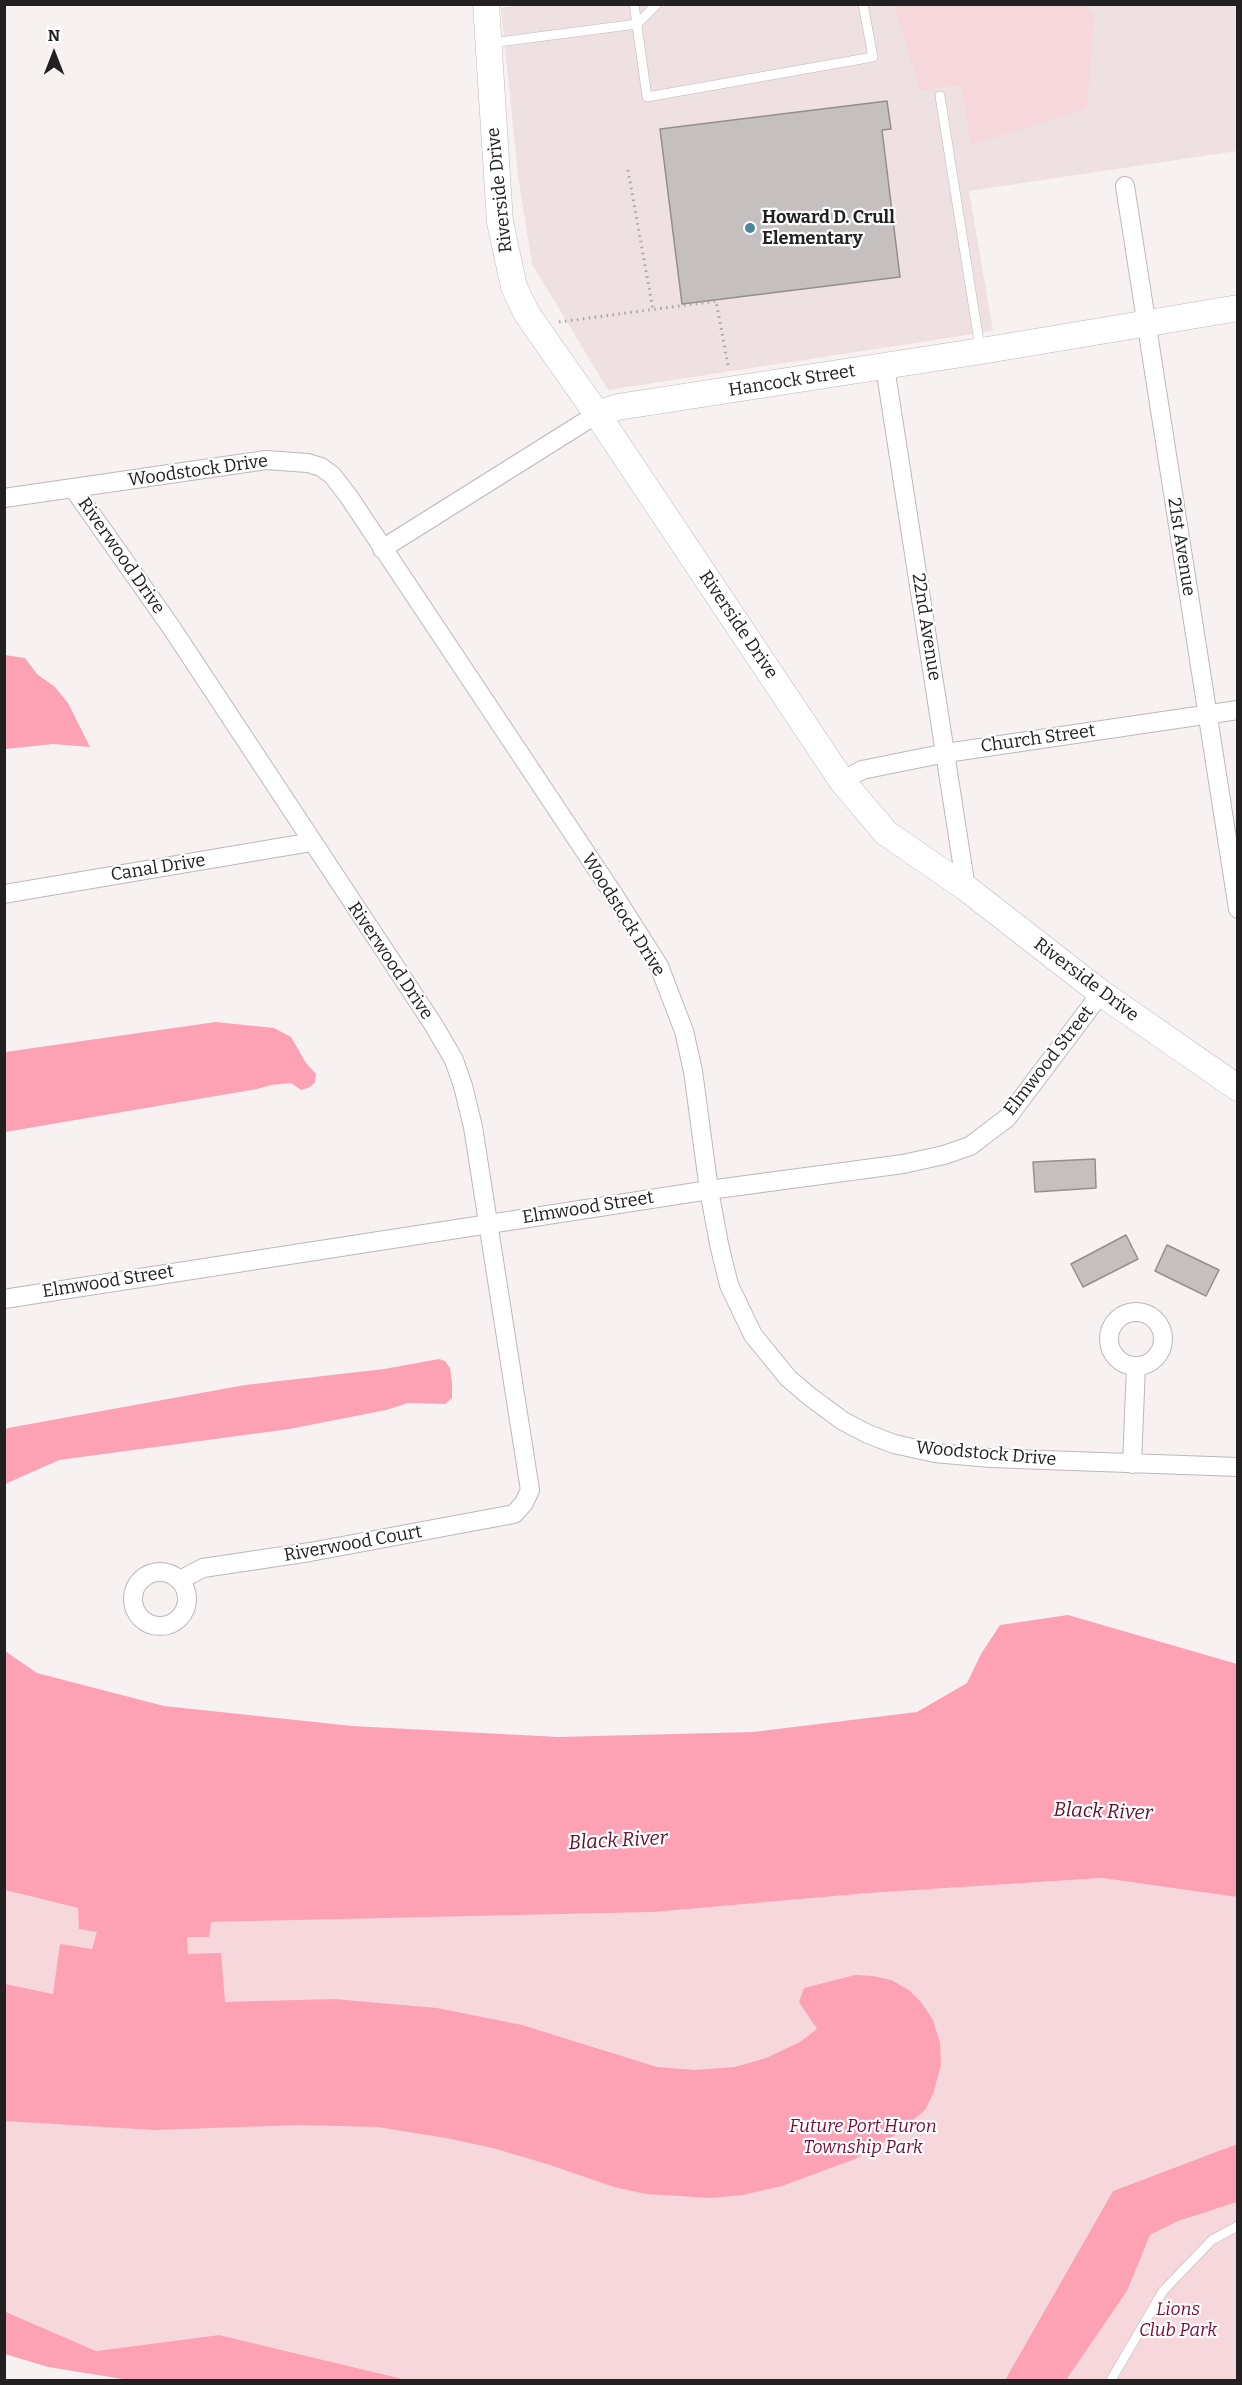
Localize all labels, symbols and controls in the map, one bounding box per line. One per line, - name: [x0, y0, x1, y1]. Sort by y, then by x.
- north arrow: [24, 24, 84, 84]
- text: N: [48, 26, 60, 45]
- street label: Riverside Drive: [483, 126, 517, 254]
- place label: Howard D. Crull Elementary: [762, 207, 895, 250]
- marker: Howard D. Crull Elementary: [743, 221, 757, 235]
- street label: Hancock Street: [727, 360, 857, 402]
- street label: Woodstock Drive: [127, 451, 269, 491]
- street label: Riverwood Drive: [73, 494, 169, 618]
- street label: 21st Avenue: [1163, 496, 1199, 598]
- street label: Riverside Drive: [694, 567, 782, 683]
- street label: 22nd Avenue: [907, 572, 945, 682]
- street label: Church Street: [979, 720, 1097, 758]
- street label: Canal Drive: [109, 850, 207, 886]
- street label: Woodstock Drive: [577, 850, 669, 980]
- street label: Riverwood Drive: [343, 898, 437, 1024]
- street label: Riverside Drive: [1029, 934, 1143, 1026]
- street label: Elmwood Street: [1000, 1002, 1098, 1120]
- street label: Elmwood Street: [521, 1187, 655, 1229]
- street label: Elmwood Street: [41, 1261, 175, 1303]
- street label: Woodstock Drive: [915, 1437, 1057, 1471]
- street label: Riverwood Court: [282, 1521, 424, 1567]
- water label: Black River: [1053, 1798, 1153, 1826]
- water label: Black River: [568, 1826, 668, 1856]
- park label: Future Port Huron Township Park: [789, 2116, 937, 2158]
- park label: Lions Club Park: [1139, 2299, 1217, 2342]

